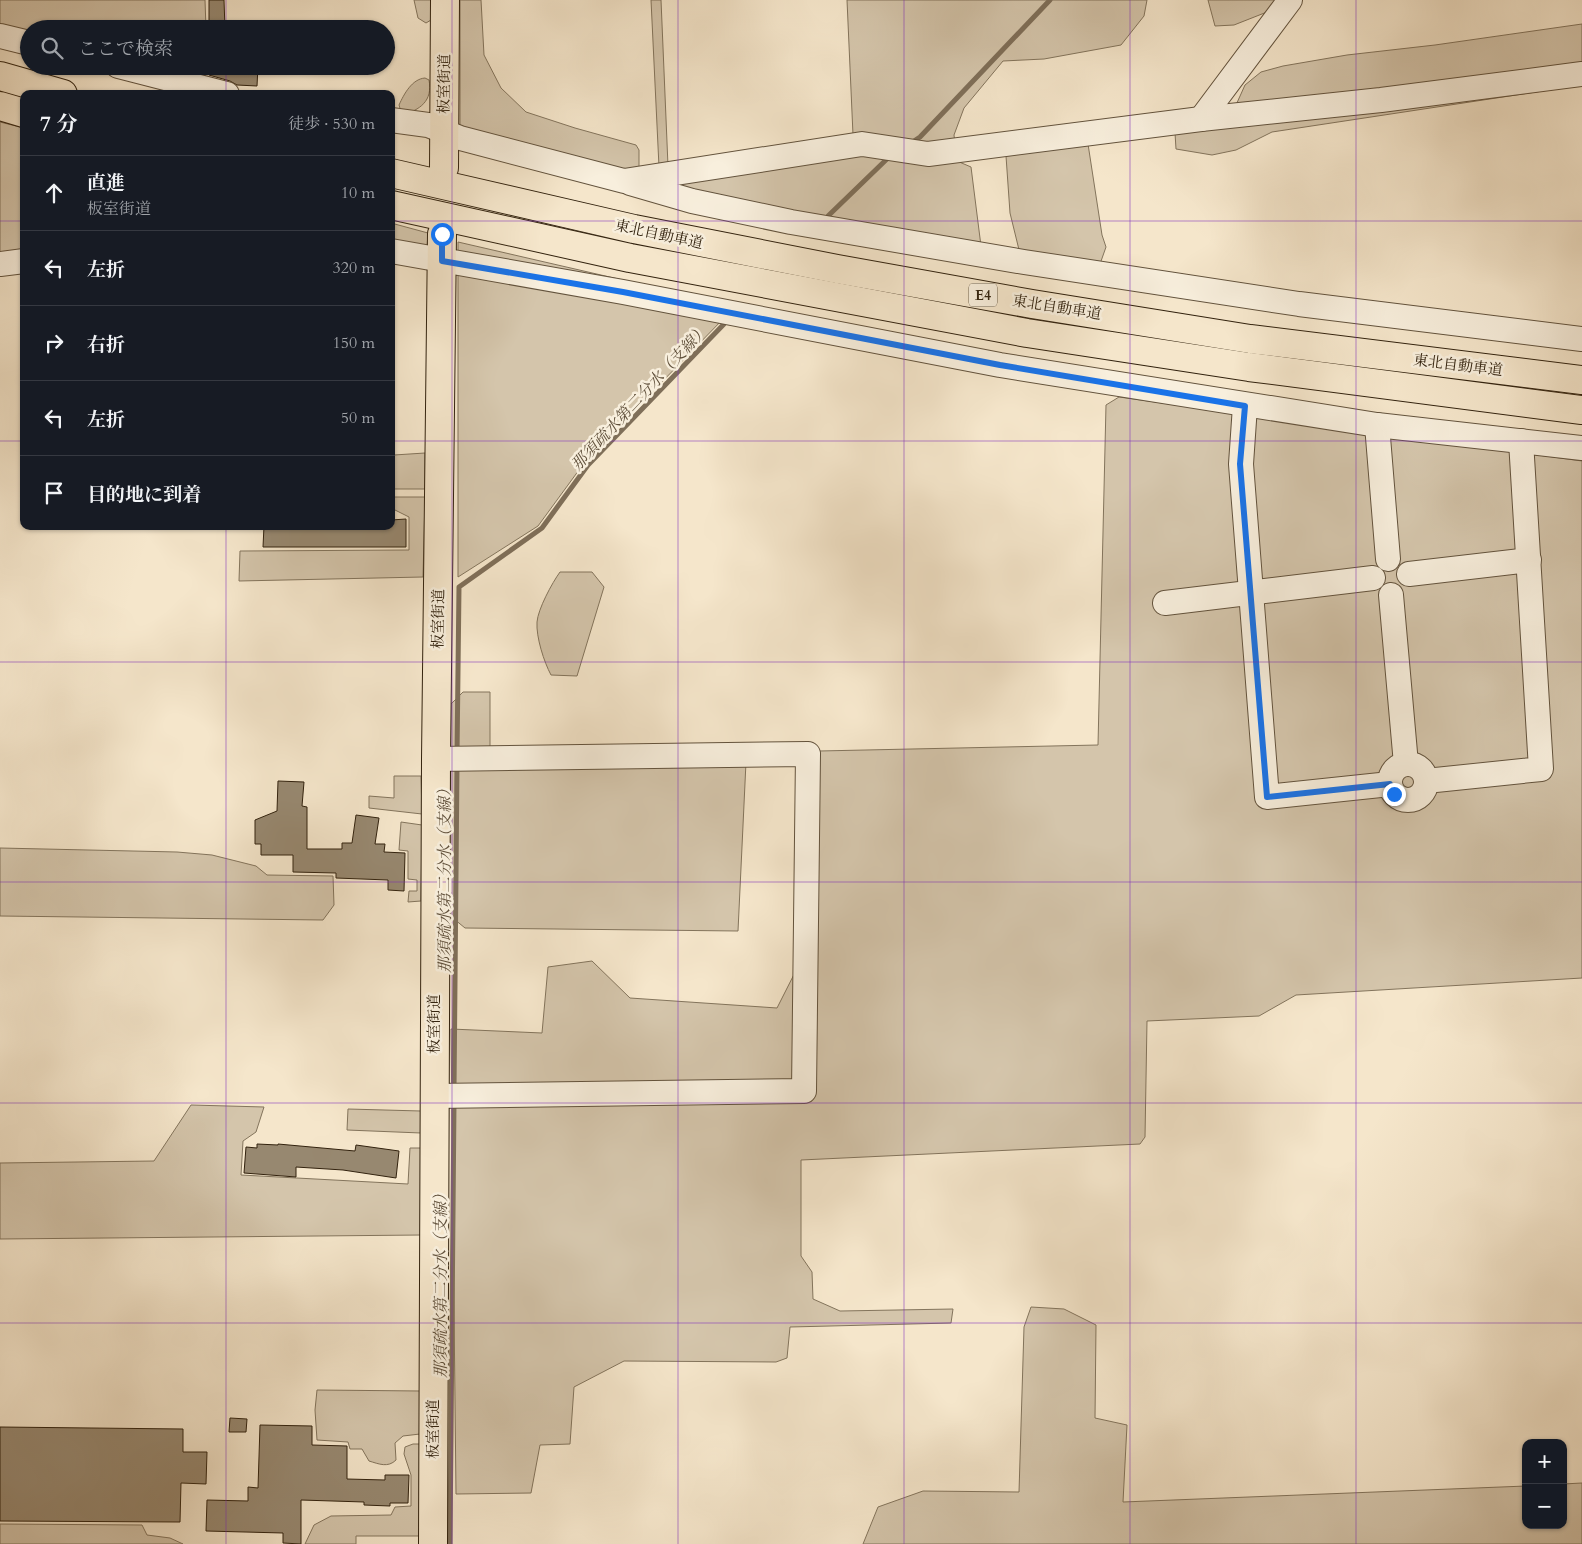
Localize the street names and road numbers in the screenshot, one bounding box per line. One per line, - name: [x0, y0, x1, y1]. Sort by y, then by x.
- street label: 板室街道: [433, 54, 455, 114]
- street label: 東北自動車道: [613, 215, 705, 253]
- road number: E4: [969, 284, 997, 306]
- street label: 東北自動車道: [1011, 290, 1103, 324]
- street label: 東北自動車道: [1412, 350, 1504, 380]
- street label: 板室街道: [427, 589, 449, 649]
- street label: 板室街道: [424, 994, 444, 1054]
- street label: 板室街道: [423, 1399, 443, 1459]

